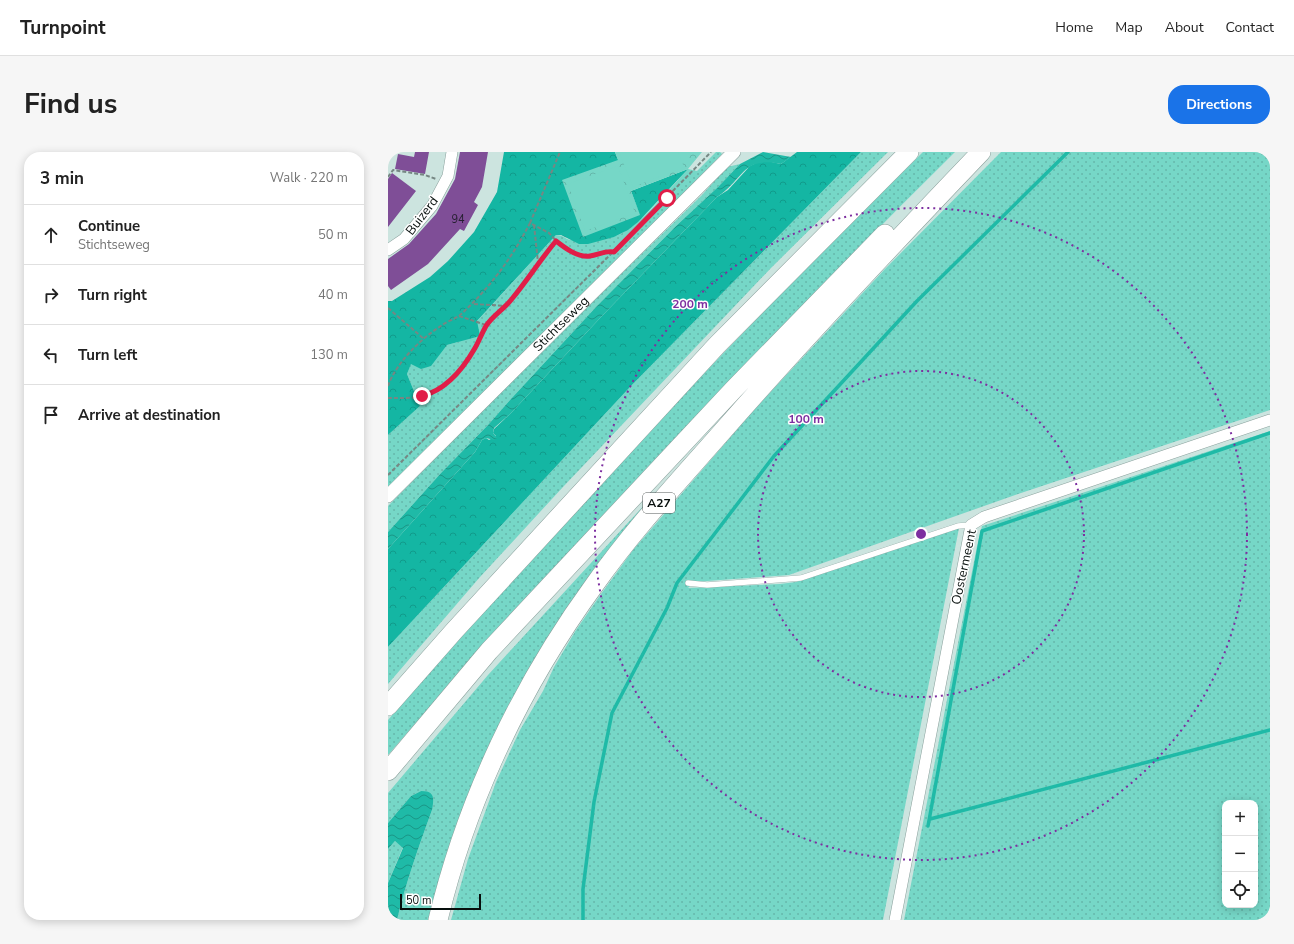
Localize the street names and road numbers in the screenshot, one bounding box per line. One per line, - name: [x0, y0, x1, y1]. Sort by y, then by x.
- street label: Buizerd: [402, 193, 442, 239]
- street label: Stichtseweg: [529, 292, 593, 356]
- road number: A27: [643, 493, 675, 513]
- street label: Oostermeent: [947, 527, 981, 606]

